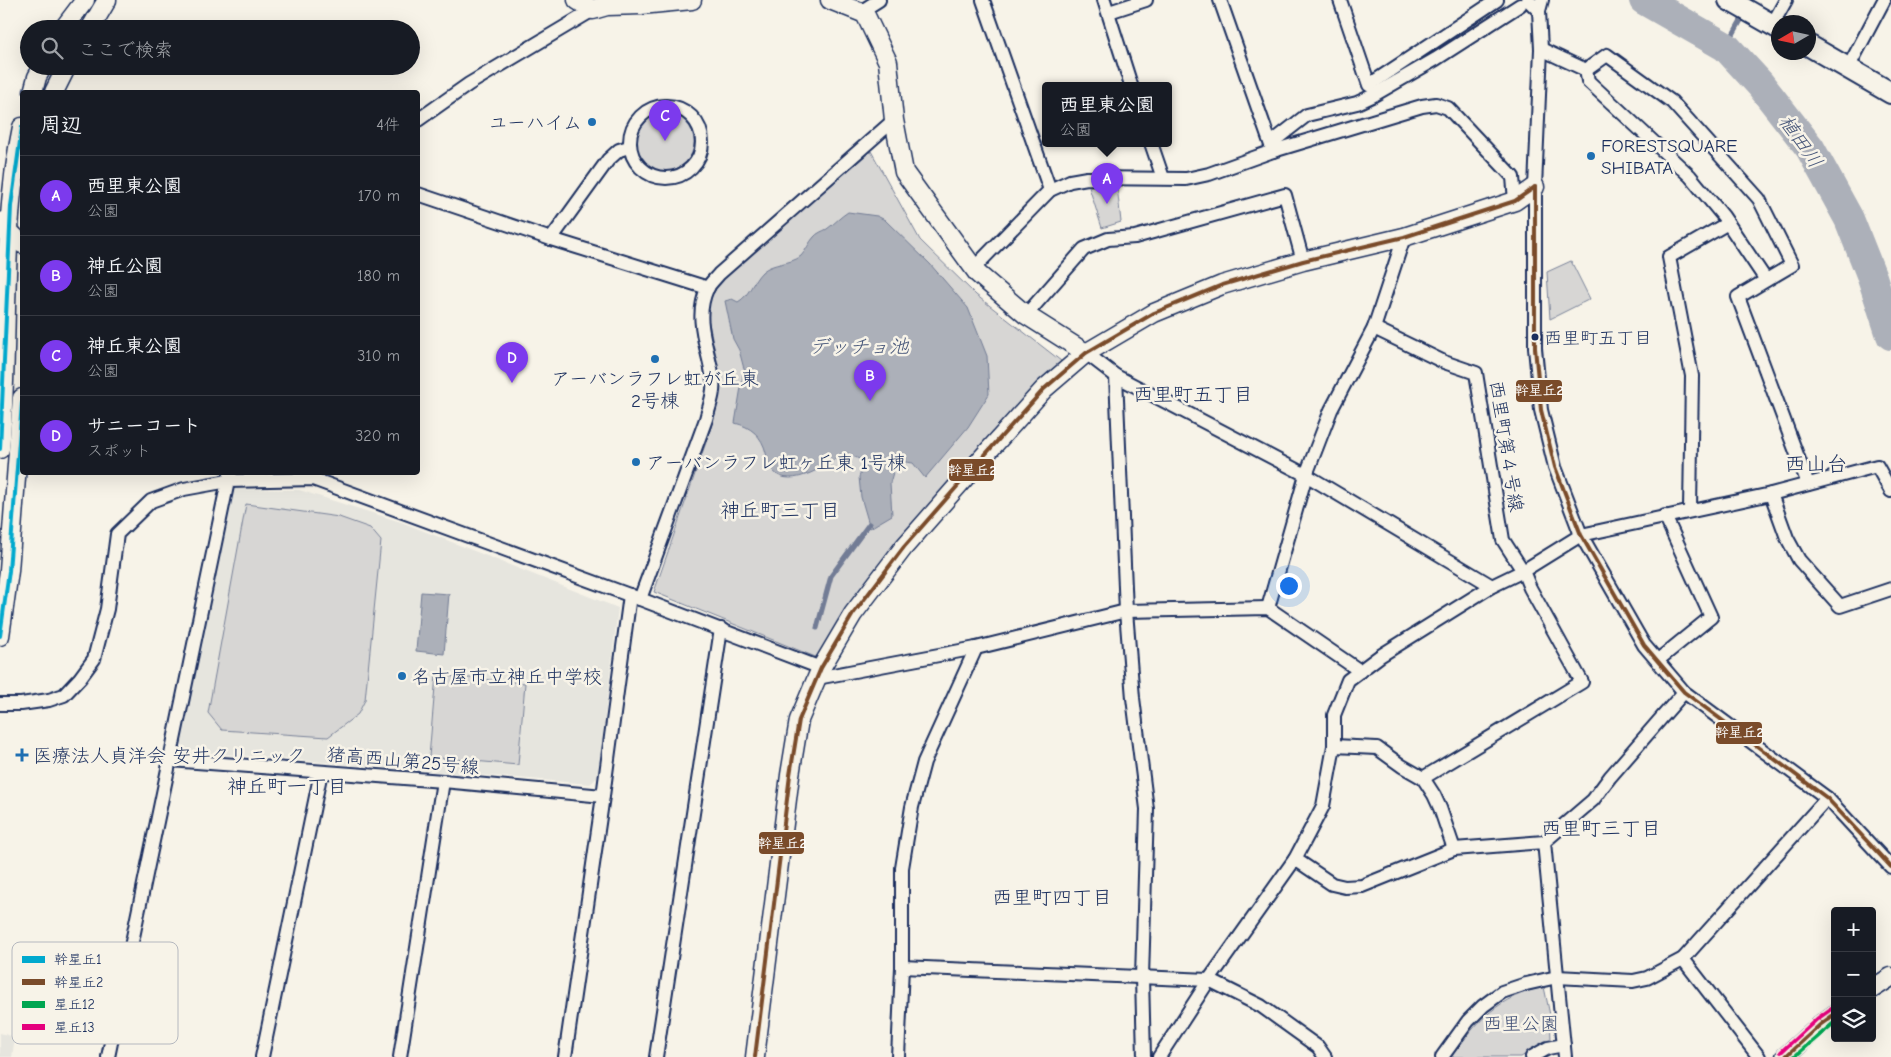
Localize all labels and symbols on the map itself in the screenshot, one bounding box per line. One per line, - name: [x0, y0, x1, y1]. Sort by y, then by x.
- north arrow: [1771, 15, 1816, 60]
- pin: C: [649, 100, 681, 141]
- water label: 植田川: [1774, 110, 1827, 172]
- place label: ユーハイム: [489, 112, 582, 134]
- marker: ユーハイム: [586, 116, 598, 128]
- place label: FORESTSQUARE SHIBATA: [1601, 135, 1738, 179]
- marker: FORESTSQUARE SHIBATA: [1585, 150, 1597, 162]
- pin: A: [1091, 163, 1123, 204]
- place label: 西里町五丁目: [1544, 328, 1652, 349]
- marker: 西里町五丁目: [1530, 332, 1540, 342]
- water label: デッチョ池: [809, 335, 910, 358]
- pin: D: [496, 342, 528, 383]
- marker: アーバンラフレ虹が丘東 2号棟: [649, 353, 661, 365]
- pin: B: [854, 360, 886, 401]
- place label: アーバンラフレ虹が丘東 2号棟: [551, 368, 759, 412]
- street label: 西里町第４号線: [1485, 379, 1527, 514]
- line badge: 幹星丘2: [1515, 379, 1563, 403]
- text: 幹星丘2: [1515, 382, 1564, 399]
- district label: 西里町五丁目: [1133, 383, 1253, 406]
- place label: アーバンラフレ虹ヶ丘東 1号棟: [646, 452, 906, 474]
- district label: 西山台: [1785, 452, 1848, 476]
- marker: アーバンラフレ虹ヶ丘東 1号棟: [630, 456, 642, 468]
- line badge: 幹星丘2: [948, 458, 995, 482]
- text: 幹星丘2: [948, 462, 997, 479]
- district label: 神丘町三丁目: [720, 499, 840, 522]
- your location: [1276, 573, 1302, 599]
- place label: 名古屋市立神丘中学校: [412, 666, 602, 688]
- marker: 名古屋市立神丘中学校: [396, 670, 408, 682]
- line badge: 幹星丘2: [1715, 721, 1763, 745]
- text: 幹星丘2: [1715, 724, 1764, 741]
- street label: 猪高西山第25号線: [326, 743, 480, 779]
- place label: 医療法人貞洋会 安井クリニック: [33, 745, 305, 767]
- marker: 医療法人貞洋会 安井クリニック: [15, 748, 29, 762]
- district label: 神丘町一丁目: [227, 775, 347, 798]
- district label: 西里町三丁目: [1541, 817, 1661, 840]
- line badge: 幹星丘2: [758, 831, 805, 855]
- text: 幹星丘2: [758, 835, 807, 852]
- district label: 西里町四丁目: [992, 886, 1112, 909]
- legend: [12, 942, 178, 1044]
- text: 幹星丘1: [54, 951, 102, 968]
- text: 幹星丘2: [54, 974, 103, 991]
- text: 星丘12: [54, 996, 95, 1013]
- park label: 西里公園: [1483, 1013, 1559, 1035]
- text: 星丘13: [54, 1019, 95, 1036]

